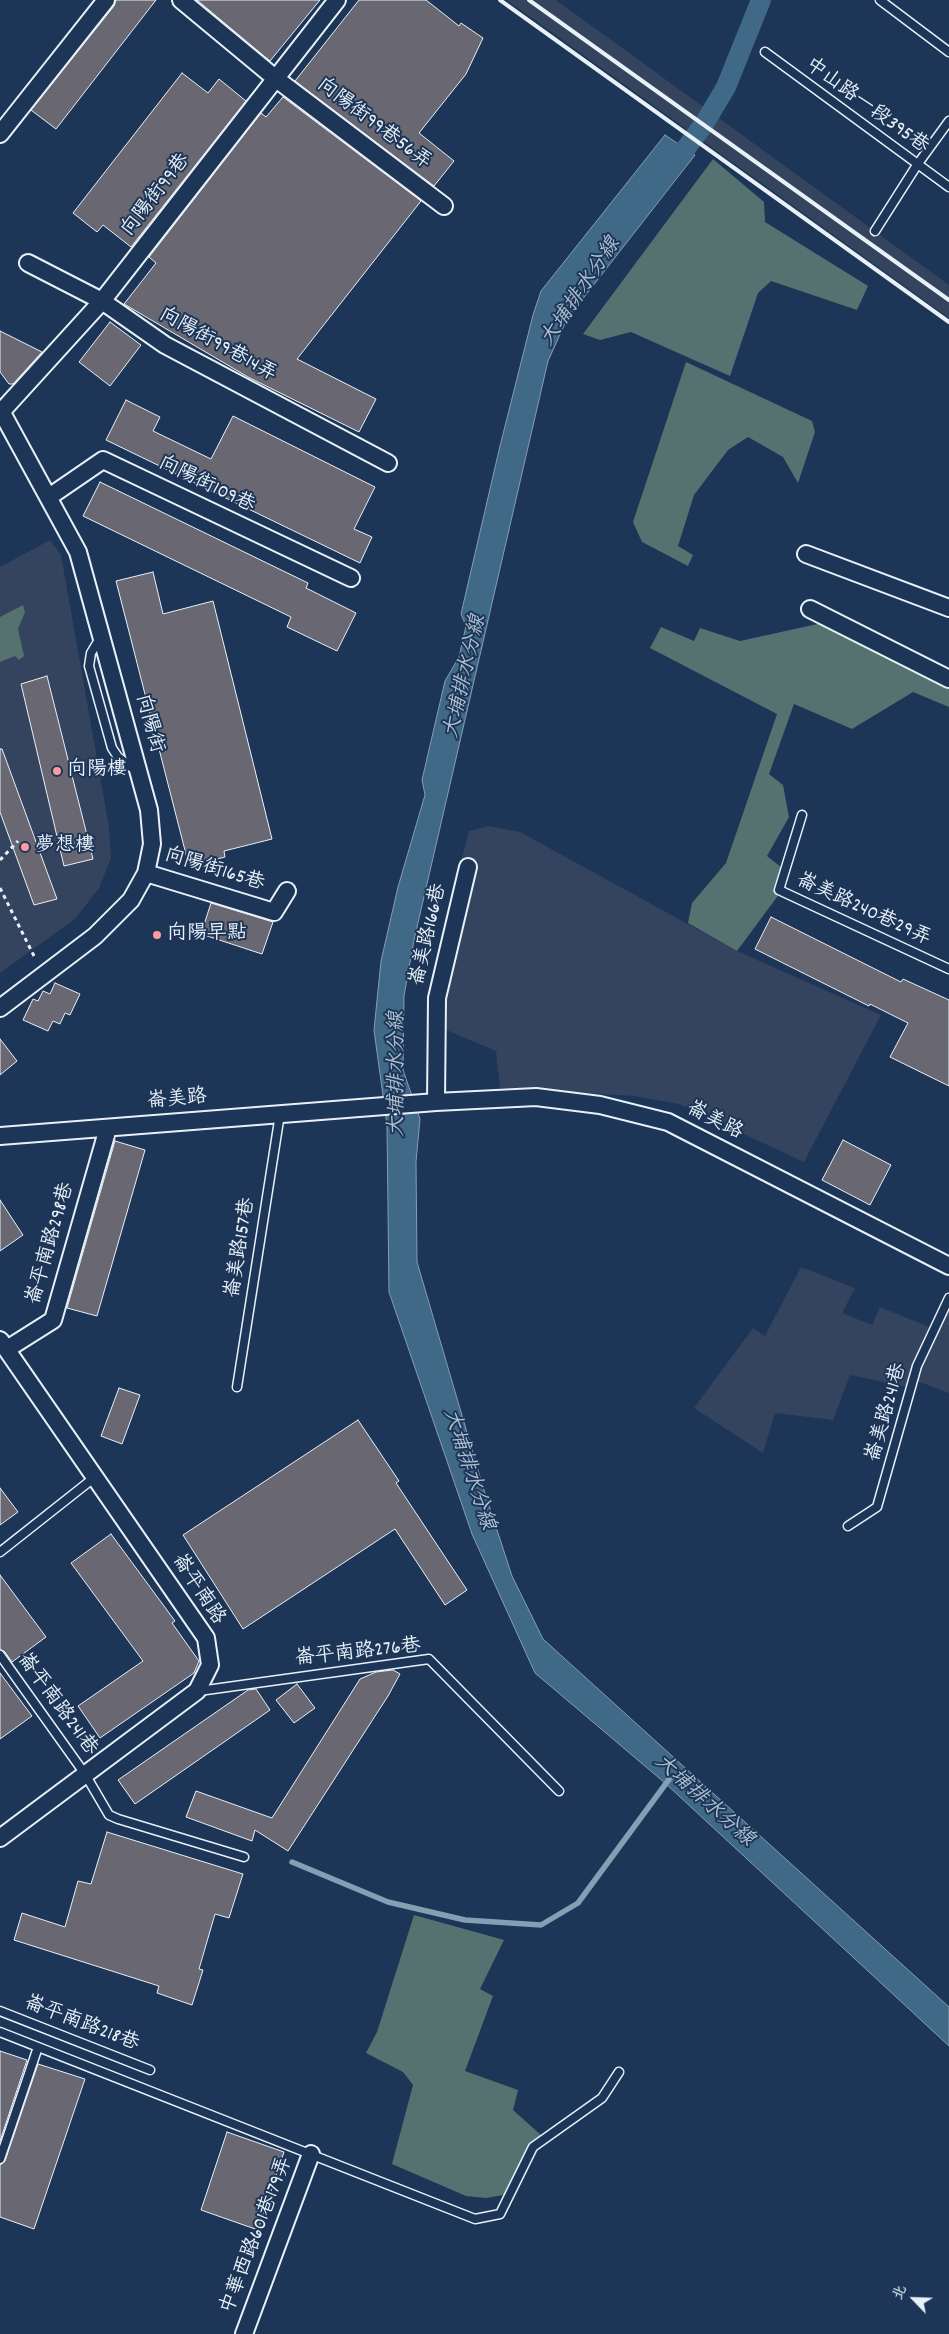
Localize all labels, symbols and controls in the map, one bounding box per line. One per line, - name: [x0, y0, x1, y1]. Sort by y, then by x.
- street label: 中山路一段395巷: [799, 54, 933, 160]
- street label: 向陽街99巷56弄: [311, 74, 435, 176]
- street label: 向陽街99巷: [117, 150, 197, 242]
- water label: 大埔排水分線: [536, 234, 628, 352]
- street label: 向陽街99巷14弄: [154, 304, 280, 388]
- street label: 向陽街109巷: [154, 452, 258, 520]
- water label: 大埔排水分線: [441, 613, 493, 741]
- street label: 向陽街: [129, 692, 167, 756]
- place label: 向陽樓: [67, 759, 127, 783]
- marker: 向陽樓: [51, 765, 63, 777]
- place label: 夢想樓: [35, 835, 95, 859]
- marker: 夢想樓: [19, 841, 31, 853]
- street label: 向陽街165巷: [161, 844, 267, 898]
- street label: 崙美路240巷29弄: [792, 869, 934, 953]
- street label: 崙美路166巷: [407, 882, 453, 988]
- place label: 向陽早點: [167, 923, 247, 947]
- marker: 向陽早點: [151, 929, 163, 941]
- water label: 大埔排水分線: [386, 1011, 412, 1137]
- street label: 崙美路: [146, 1086, 208, 1116]
- street label: 崙美路: [682, 1098, 746, 1146]
- street label: 崙平南路298巷: [23, 1180, 81, 1308]
- street label: 崙美路157巷: [222, 1196, 262, 1300]
- street label: 崙美路241巷: [862, 1361, 914, 1465]
- water label: 大埔排水分線: [436, 1406, 498, 1534]
- street label: 崙平南路: [165, 1550, 229, 1630]
- street label: 崙平南路276巷: [294, 1635, 422, 1673]
- street label: 崙平南路241巷: [11, 1649, 101, 1761]
- water label: 大埔排水分線: [648, 1750, 758, 1854]
- street label: 崙平南路218巷: [20, 1992, 142, 2058]
- street label: 中華西路601巷179弄: [217, 2154, 299, 2318]
- north arrow: [889, 2274, 939, 2324]
- text: 北: [888, 2282, 912, 2303]

